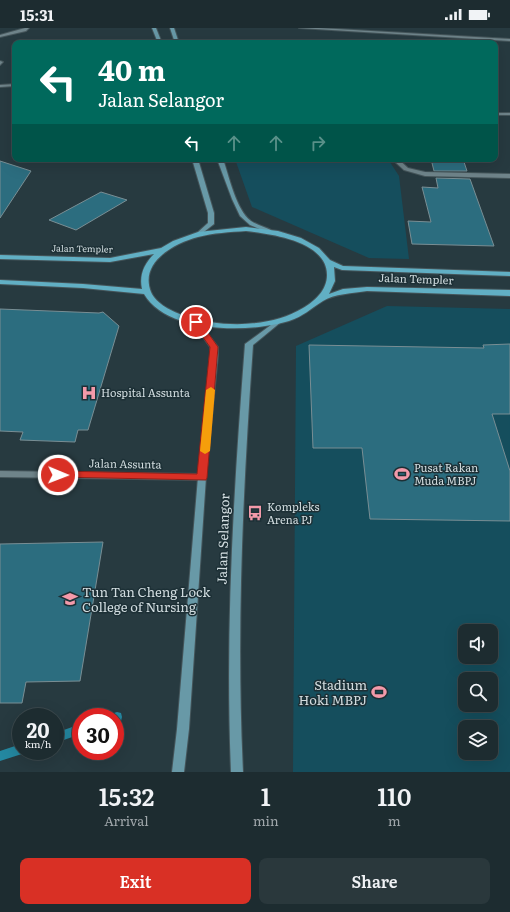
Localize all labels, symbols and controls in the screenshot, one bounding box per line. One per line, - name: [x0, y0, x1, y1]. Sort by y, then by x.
- text: 15:31: [20, 3, 54, 26]
- text: 40 m: [98, 48, 166, 90]
- icon: left: [32, 56, 84, 108]
- text: Jalan Selangor: [98, 86, 224, 113]
- icon: left: [181, 132, 203, 154]
- icon: ahead: [223, 132, 245, 154]
- icon: ahead: [265, 132, 287, 154]
- icon: right: [307, 132, 329, 154]
- street label: Jalan Templer: [51, 240, 114, 256]
- street label: Jalan Templer: [378, 269, 455, 287]
- pin: [179, 305, 213, 339]
- icon: arrive: [185, 311, 207, 333]
- hospital icon: Hospital Assunta: [80, 384, 98, 402]
- place label: Hospital Assunta: [101, 384, 190, 400]
- position arrow: [37, 454, 79, 496]
- street label: Jalan Assunta: [89, 454, 162, 472]
- place label: Pusat Rakan Muda MBPJ: [414, 459, 478, 488]
- sports icon: Pusat Rakan Muda MBPJ: [393, 465, 411, 483]
- street label: Jalan Selangor: [211, 492, 234, 585]
- place label: Kompleks Arena PJ: [267, 498, 319, 527]
- bus stop icon: Kompleks Arena PJ: [246, 504, 264, 522]
- place label: Tun Tan Cheng Lock College of Nursing: [82, 582, 211, 616]
- school or university icon: Tun Tan Cheng Lock College of Nursing: [61, 590, 79, 608]
- map controls: [458, 624, 498, 760]
- button: sound: [458, 624, 498, 664]
- button: search: [458, 672, 498, 712]
- place label: Stadium Hoki MBPJ: [298, 675, 367, 709]
- sports icon: Stadium Hoki MBPJ: [370, 683, 388, 701]
- speed limit sign: 30: [72, 708, 124, 760]
- text: 20: [26, 714, 50, 744]
- button: layers: [458, 720, 498, 760]
- text: km/h: [25, 736, 51, 751]
- text: 15:32: [99, 778, 154, 813]
- text: 1: [261, 778, 271, 813]
- text: 110: [377, 778, 411, 813]
- text: Arrival: [104, 811, 149, 830]
- text: min: [253, 811, 278, 830]
- text: m: [388, 811, 401, 830]
- button: Exit: [20, 858, 251, 904]
- button: Share: [259, 858, 490, 904]

